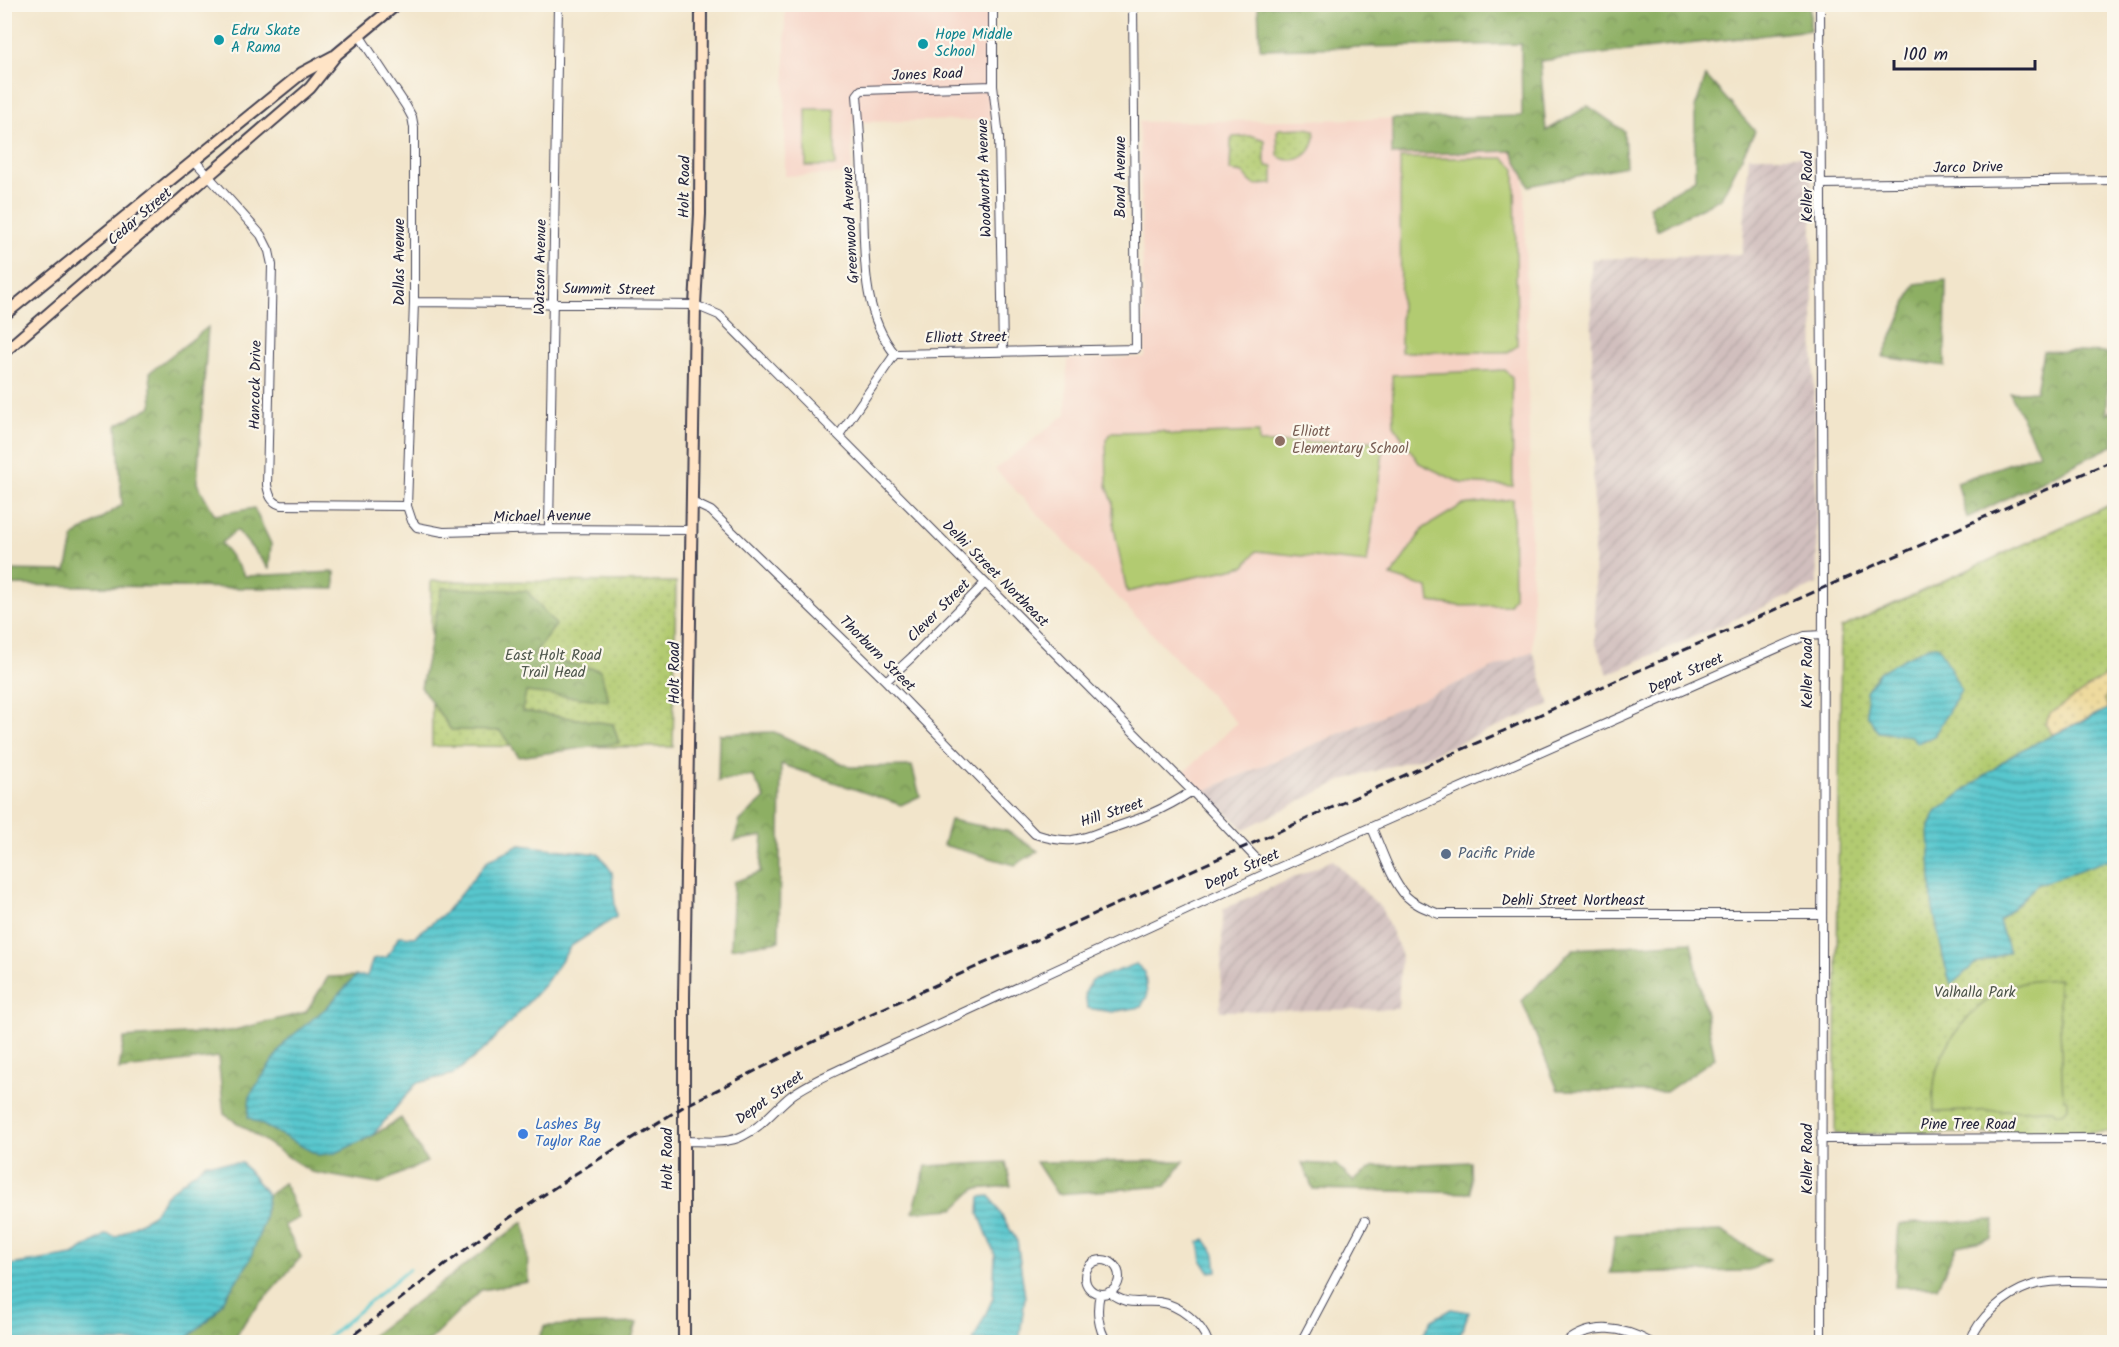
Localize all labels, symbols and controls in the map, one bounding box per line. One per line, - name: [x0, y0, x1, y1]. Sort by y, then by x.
- place label: Edru Skate A Rama: [231, 19, 300, 60]
- place label: Hope Middle School: [935, 23, 1013, 64]
- marker: Edru Skate A Rama: [212, 33, 226, 47]
- scale bar: [1894, 33, 2035, 71]
- marker: Hope Middle School: [916, 37, 930, 51]
- text: 100 m: [1903, 41, 1948, 70]
- street label: Jones Road: [891, 62, 963, 88]
- street label: Woodworth Avenue: [971, 118, 999, 238]
- street label: Bond Avenue: [1109, 136, 1133, 218]
- street label: Keller Road: [1796, 151, 1820, 222]
- street label: Holt Road: [672, 155, 698, 218]
- street label: Jarco Drive: [1933, 155, 2003, 181]
- street label: Greenwood Avenue: [836, 166, 866, 284]
- street label: Cedar Street: [102, 182, 178, 252]
- street label: Dallas Avenue: [388, 218, 412, 306]
- street label: Watson Avenue: [528, 219, 554, 315]
- street label: Summit Street: [563, 277, 656, 303]
- street label: Elliott Street: [925, 325, 1007, 351]
- street label: Hancock Drive: [243, 340, 269, 430]
- place label: Elliott Elementary School: [1292, 420, 1409, 461]
- marker: Elliott Elementary School: [1273, 434, 1287, 448]
- street label: Michael Avenue: [493, 504, 591, 530]
- street label: Delhi Street Northeast: [936, 515, 1054, 633]
- street label: Clever Street: [902, 574, 976, 648]
- street label: Thorburn Street: [833, 610, 921, 698]
- street label: Keller Road: [1796, 637, 1820, 708]
- street label: Holt Road: [663, 641, 687, 704]
- park label: East Holt Road Trail Head: [505, 644, 602, 685]
- street label: Depot Street: [1644, 647, 1728, 701]
- street label: Hill Street: [1077, 791, 1147, 834]
- place label: Pacific Pride: [1458, 842, 1535, 866]
- street label: Depot Street: [1200, 843, 1284, 897]
- marker: Pacific Pride: [1439, 847, 1453, 861]
- street label: Dehli Street Northeast: [1501, 889, 1645, 913]
- park label: Valhalla Park: [1934, 981, 2017, 1005]
- street label: Depot Street: [730, 1065, 810, 1131]
- place label: Lashes By Taylor Rae: [535, 1113, 601, 1154]
- street label: Pine Tree Road: [1920, 1113, 2016, 1137]
- street label: Keller Road: [1796, 1123, 1820, 1194]
- marker: Lashes By Taylor Rae: [516, 1127, 530, 1141]
- street label: Holt Road: [656, 1127, 680, 1190]

